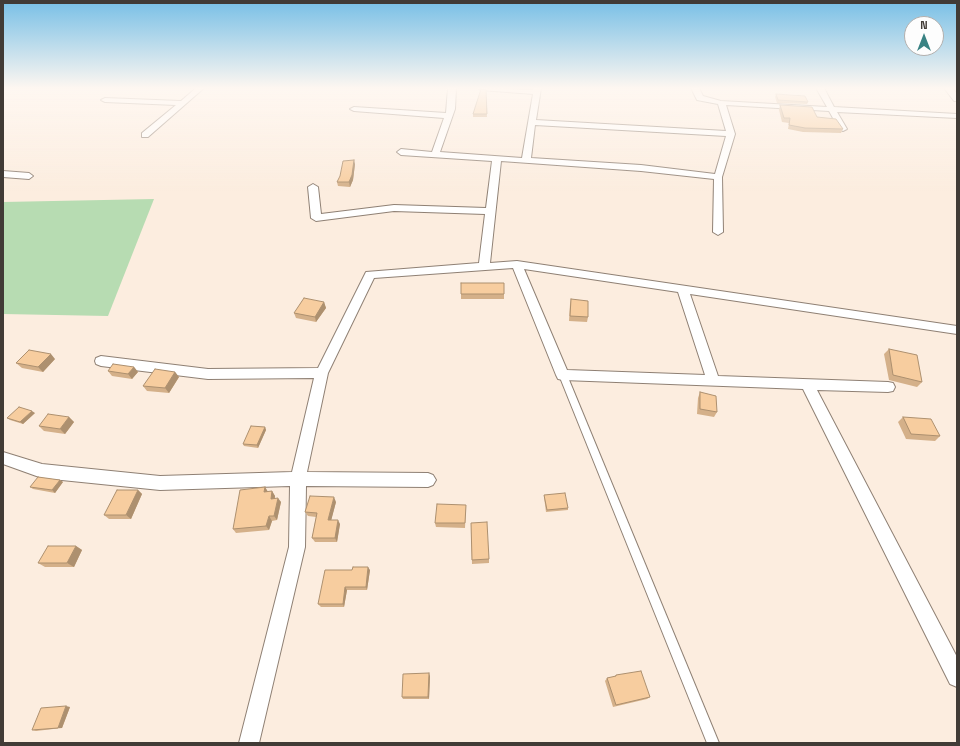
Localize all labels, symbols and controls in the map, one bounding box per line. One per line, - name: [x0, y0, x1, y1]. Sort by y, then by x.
- north arrow: [904, 16, 944, 56]
- text: N: [920, 18, 928, 32]

